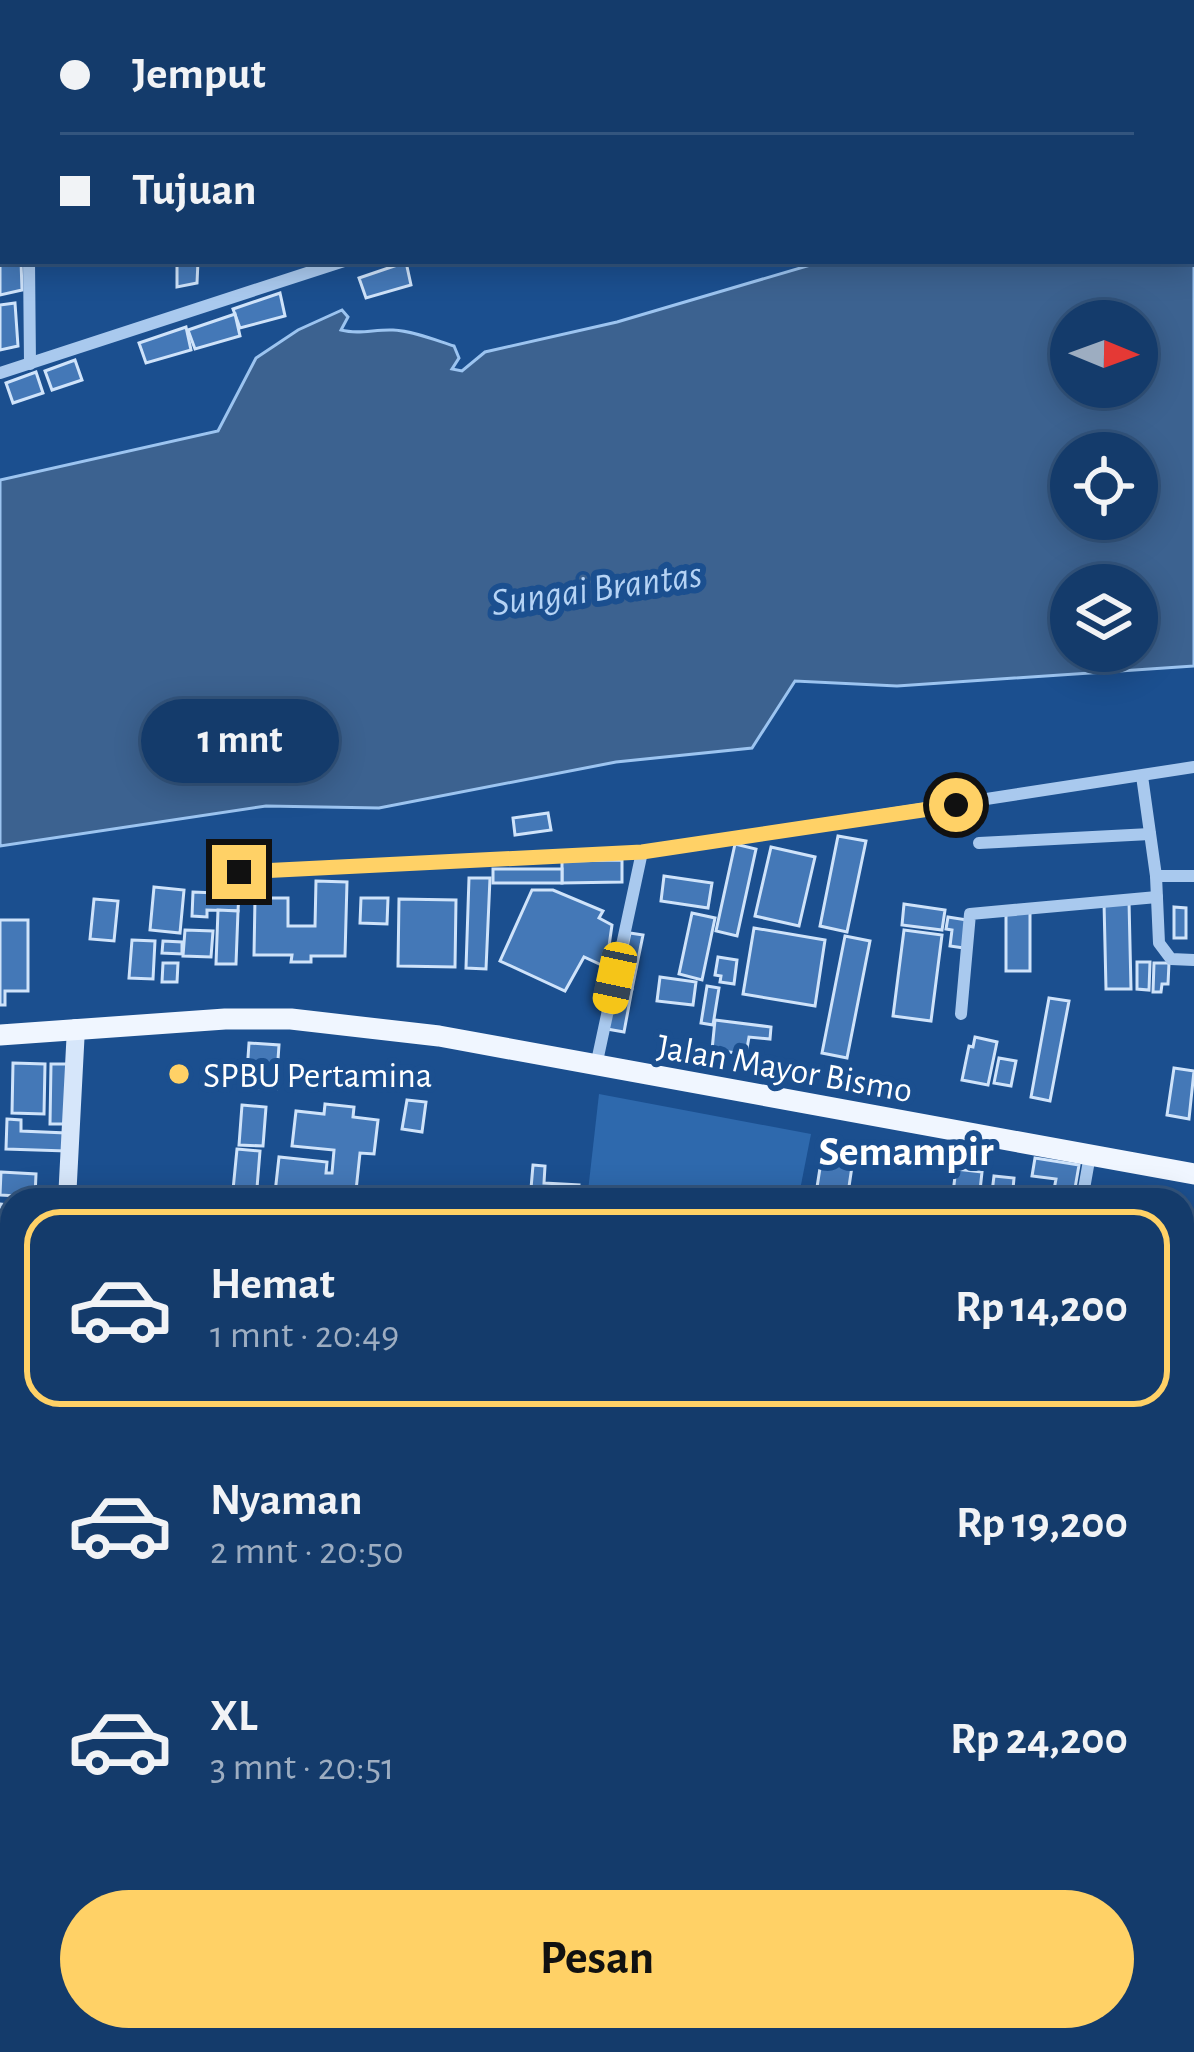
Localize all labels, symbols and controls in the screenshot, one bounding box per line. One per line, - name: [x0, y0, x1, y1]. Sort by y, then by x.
- text: Jemput: [132, 52, 266, 97]
- text: Tujuan: [132, 168, 257, 213]
- north arrow: [1050, 300, 1158, 408]
- map controls: [1050, 300, 1158, 672]
- button: locate: [1050, 432, 1158, 540]
- water label: Sungai Brantas: [489, 555, 704, 624]
- button: layers: [1050, 564, 1158, 672]
- callout: 1 mnt: [140, 698, 338, 782]
- text: 1 mnt: [198, 721, 282, 760]
- route start: [929, 778, 983, 832]
- route end: [212, 845, 266, 899]
- car: [590, 939, 640, 1017]
- street label: Jalan Mayor Bismo: [654, 1029, 915, 1109]
- place label: SPBU Pertamina: [203, 1058, 432, 1094]
- marker: SPBU Pertamina: [166, 1061, 192, 1087]
- district label: Semampir: [818, 1131, 994, 1173]
- icon: car: [66, 1254, 174, 1362]
- text: Hemat: [210, 1262, 335, 1307]
- text: Rp 14,200: [955, 1285, 1128, 1330]
- text: 1 mnt · 20:49: [210, 1316, 399, 1355]
- icon: car: [66, 1470, 174, 1578]
- text: Nyaman: [210, 1478, 363, 1523]
- text: Rp 19,200: [956, 1501, 1128, 1546]
- text: 2 mnt · 20:50: [210, 1532, 404, 1571]
- icon: car: [66, 1686, 174, 1794]
- text: XL: [210, 1694, 258, 1739]
- text: Rp 24,200: [950, 1717, 1128, 1762]
- text: 3 mnt · 20:51: [210, 1748, 395, 1787]
- button: Pesan: [60, 1890, 1134, 2028]

